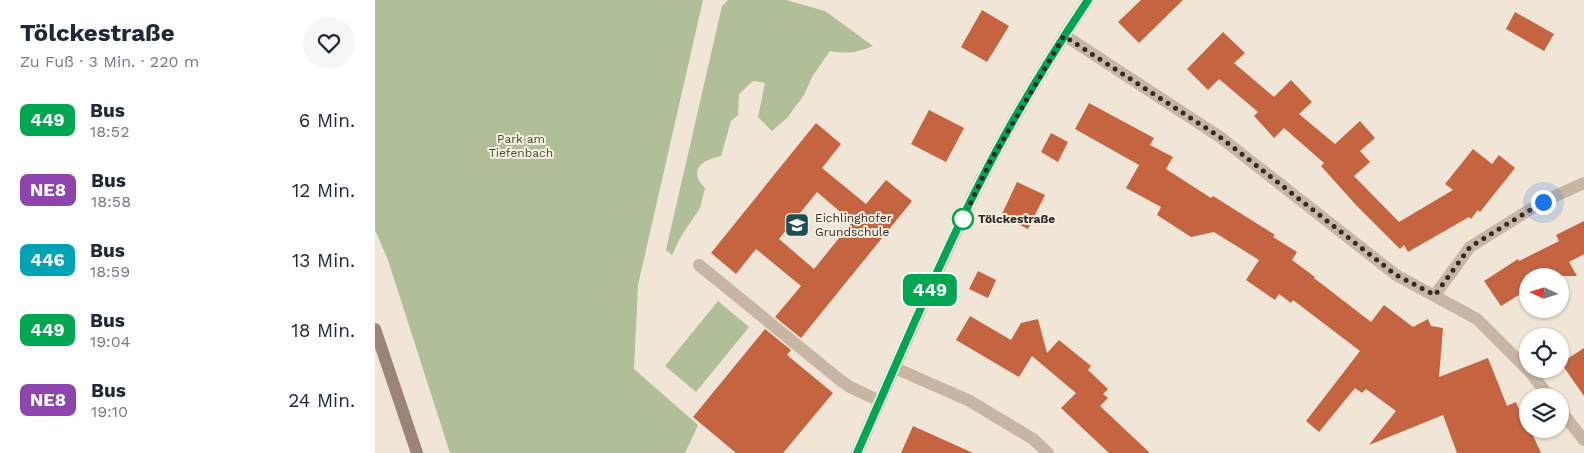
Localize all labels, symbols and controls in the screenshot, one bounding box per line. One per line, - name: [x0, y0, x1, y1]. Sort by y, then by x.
- button: heart: [303, 17, 355, 69]
- text: Tölckestraße: [20, 19, 175, 47]
- text: Zu Fuß · 3 Min. · 220 m: [20, 52, 199, 71]
- text: Bus: [90, 99, 125, 122]
- text: 449: [30, 109, 65, 130]
- text: 6 Min.: [299, 109, 355, 132]
- text: 18:52: [90, 122, 129, 141]
- park label: Park am Tiefenbach: [489, 132, 553, 160]
- text: Bus: [91, 169, 126, 192]
- text: NE8: [30, 179, 66, 200]
- text: 12 Min.: [292, 179, 355, 202]
- your location: [1531, 190, 1556, 215]
- text: 18:58: [91, 192, 131, 211]
- marker: Tölckestraße: [952, 208, 974, 230]
- place label: Eichlinghofer Grundschule: [815, 211, 892, 239]
- school or university icon: Eichlinghofer Grundschule: [784, 212, 810, 238]
- place label: Tölckestraße: [978, 212, 1055, 226]
- text: Bus: [90, 239, 125, 262]
- text: 446: [30, 249, 65, 270]
- text: 13 Min.: [292, 249, 355, 272]
- text: 18:59: [90, 262, 130, 281]
- north arrow: [1519, 268, 1569, 318]
- map controls: [1519, 268, 1569, 438]
- line badge: 449: [901, 274, 959, 306]
- text: 449: [913, 279, 947, 300]
- text: Bus: [90, 309, 125, 332]
- text: 449: [30, 319, 65, 340]
- text: 18 Min.: [291, 319, 355, 342]
- button: locate: [1519, 328, 1569, 378]
- text: 19:04: [90, 332, 131, 351]
- text: Bus: [91, 379, 126, 402]
- button: layers: [1519, 388, 1569, 438]
- text: NE8: [30, 389, 66, 410]
- text: 24 Min.: [288, 389, 355, 412]
- text: 19:10: [91, 402, 128, 421]

